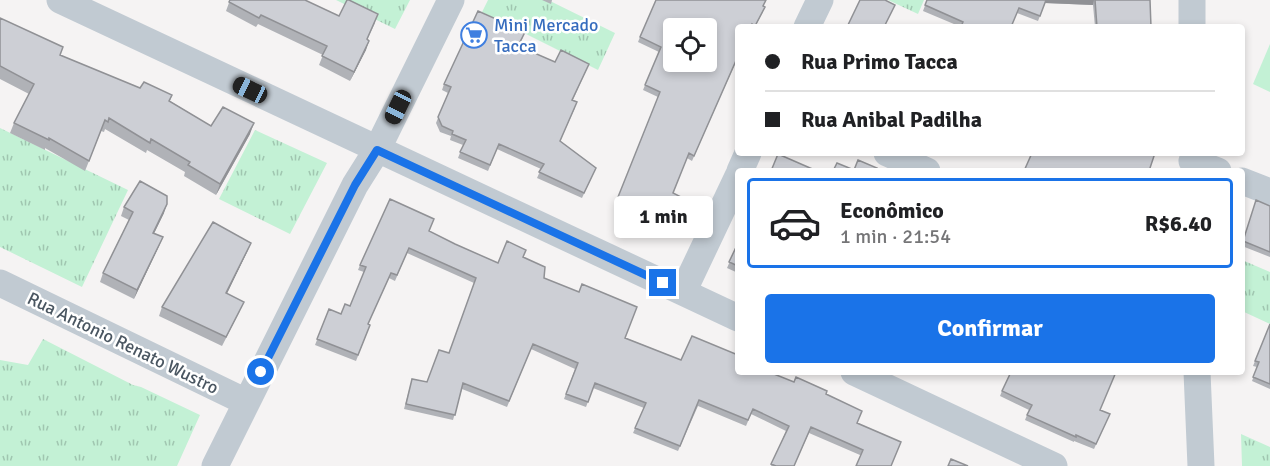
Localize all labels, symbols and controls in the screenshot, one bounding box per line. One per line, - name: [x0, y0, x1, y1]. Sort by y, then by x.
- place label: Mini Mercado Tacca: [494, 14, 598, 57]
- map controls: [663, 18, 717, 72]
- button: locate: [663, 18, 717, 72]
- supermarket icon: Mini Mercado Tacca: [459, 20, 489, 50]
- text: Rua Primo Tacca: [801, 48, 958, 75]
- car: [230, 74, 270, 106]
- car: [382, 87, 414, 127]
- text: Rua Anibal Padilha: [801, 106, 982, 133]
- callout: 1 min: [614, 196, 712, 238]
- icon: car: [768, 196, 822, 250]
- text: Econômico: [840, 197, 944, 224]
- text: 1 min: [639, 204, 688, 229]
- text: R$6.40: [1145, 210, 1212, 237]
- text: 1 min · 21:54: [840, 224, 951, 249]
- route end: [649, 269, 676, 296]
- street label: Rua Antonio Renato Wustro: [24, 287, 222, 399]
- button: Confirmar: [765, 294, 1215, 363]
- route start: [247, 358, 274, 385]

